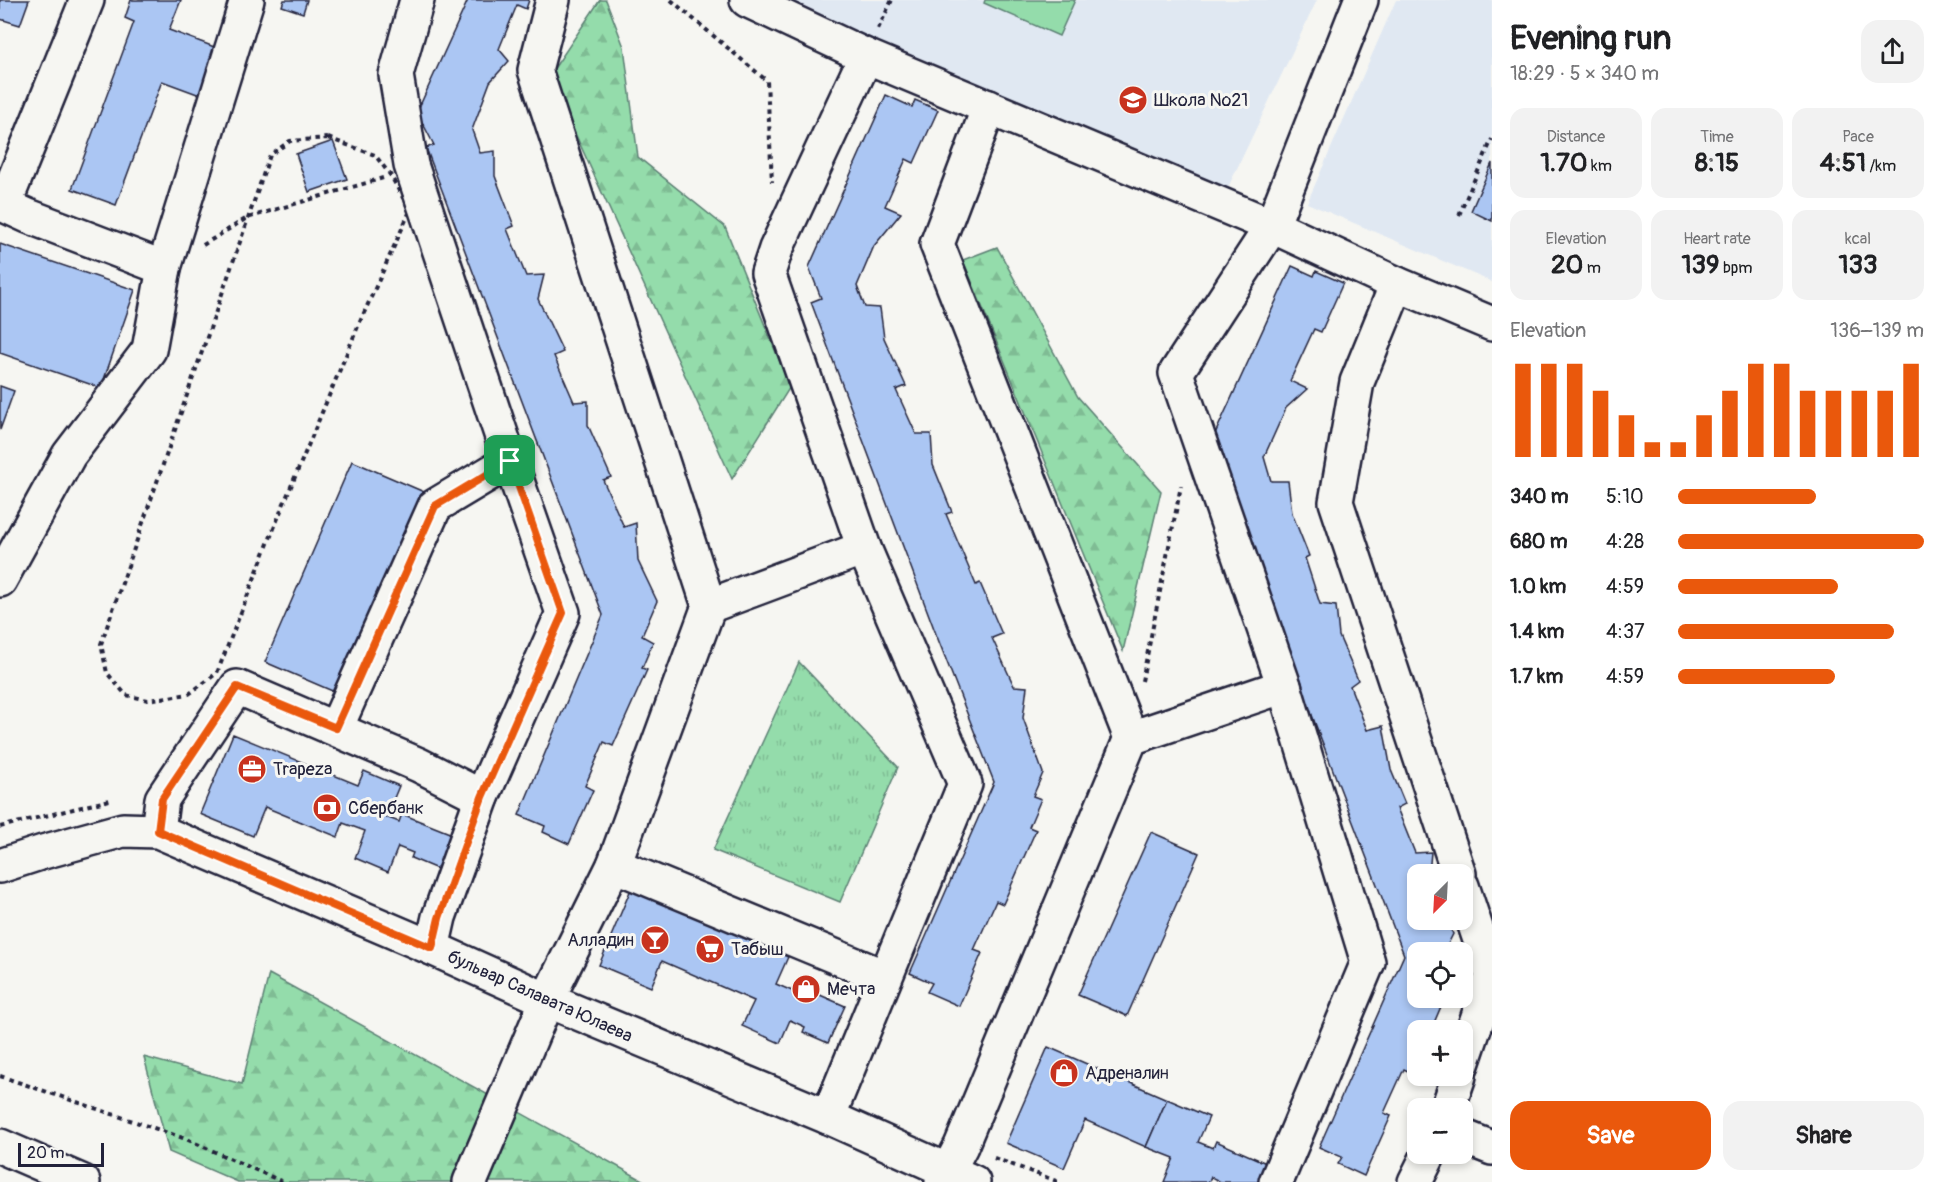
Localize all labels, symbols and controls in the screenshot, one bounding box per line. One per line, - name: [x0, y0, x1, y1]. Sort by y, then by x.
- text: Evening run: [1510, 18, 1671, 59]
- button: share: [1861, 20, 1924, 83]
- text: 18:29 · 5 × 340 m: [1510, 61, 1659, 86]
- school or university icon: Школа №21: [1117, 84, 1149, 116]
- place label: Школа №21: [1154, 89, 1248, 112]
- text: Distance: [1547, 127, 1605, 147]
- text: Time: [1700, 127, 1734, 147]
- text: Pace: [1842, 127, 1874, 147]
- text: 1.70: [1540, 147, 1588, 179]
- text: 8:15: [1695, 147, 1739, 179]
- text: 4:51: [1820, 147, 1866, 179]
- text: km: [1588, 156, 1612, 176]
- text: /km: [1866, 156, 1896, 176]
- text: Elevation: [1546, 229, 1606, 249]
- text: Heart rate: [1683, 229, 1751, 249]
- text: kcal: [1845, 229, 1871, 249]
- text: 20: [1551, 249, 1583, 281]
- text: 139: [1681, 249, 1719, 281]
- text: 133: [1838, 249, 1878, 281]
- text: m: [1583, 258, 1601, 278]
- text: bpm: [1719, 258, 1753, 278]
- text: Elevation: [1510, 318, 1586, 343]
- text: 136–139 m: [1830, 318, 1924, 343]
- pin: [484, 435, 535, 486]
- icon: arrive: [493, 444, 526, 477]
- text: 340 m: [1510, 484, 1569, 509]
- text: 5:10: [1606, 484, 1644, 509]
- text: 680 m: [1510, 529, 1567, 554]
- text: 4:28: [1606, 529, 1644, 554]
- text: 1.0 km: [1510, 574, 1566, 599]
- text: 4:59: [1606, 574, 1644, 599]
- text: 1.4 km: [1510, 619, 1564, 644]
- text: 4:37: [1606, 619, 1645, 644]
- text: 1.7 km: [1510, 664, 1563, 689]
- text: 4:59: [1606, 664, 1644, 689]
- office icon: Trapeza: [236, 753, 268, 785]
- place label: Trapeza: [273, 758, 332, 781]
- bank icon: Сбербанк: [311, 792, 343, 824]
- place label: Сбербанк: [348, 797, 424, 820]
- north arrow: [1407, 864, 1473, 930]
- map controls: [1407, 864, 1473, 1164]
- bar icon: Алладин: [639, 924, 671, 956]
- place label: Алладин: [567, 929, 634, 952]
- supermarket icon: Табыш: [694, 933, 726, 965]
- place label: Табыш: [731, 938, 783, 961]
- button: locate: [1407, 942, 1473, 1008]
- street label: бульвар Салавата Юлаева: [443, 945, 636, 1048]
- shop icon: Мечта: [790, 973, 822, 1005]
- place label: Мечта: [827, 978, 875, 1001]
- button: +: [1407, 1020, 1473, 1086]
- shop icon: Адреналин: [1048, 1057, 1080, 1089]
- place label: Адреналин: [1085, 1062, 1169, 1085]
- button: −: [1407, 1098, 1473, 1164]
- button: Save: [1510, 1101, 1711, 1170]
- button: Share: [1723, 1101, 1924, 1170]
- scale bar: [18, 1140, 104, 1168]
- text: 20 m: [27, 1143, 65, 1163]

